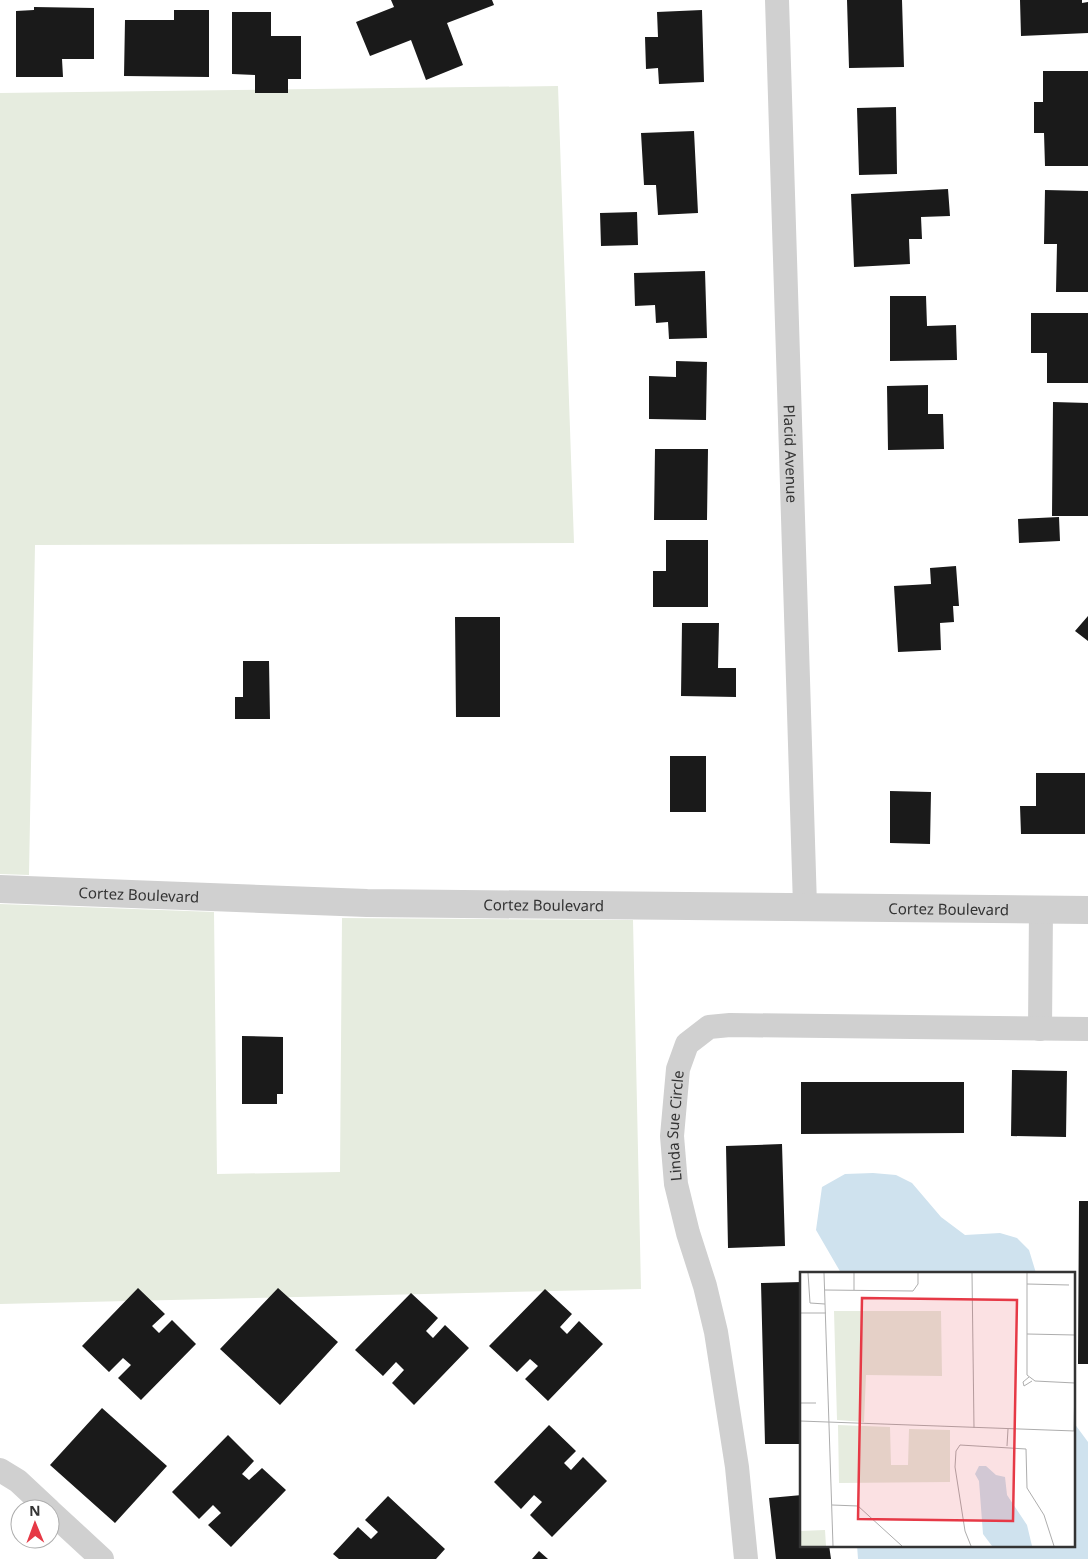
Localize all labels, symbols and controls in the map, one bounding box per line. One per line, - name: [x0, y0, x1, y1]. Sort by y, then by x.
- street label: Placid Avenue: [780, 404, 803, 503]
- street label: Cortez Boulevard: [78, 882, 200, 907]
- street label: Cortez Boulevard: [483, 894, 604, 915]
- street label: Cortez Boulevard: [888, 898, 1009, 919]
- street label: Linda Sue Circle: [662, 1069, 688, 1182]
- inset map: [800, 1272, 1076, 1546]
- north arrow: [10, 1499, 60, 1549]
- text: N: [29, 1501, 41, 1520]

